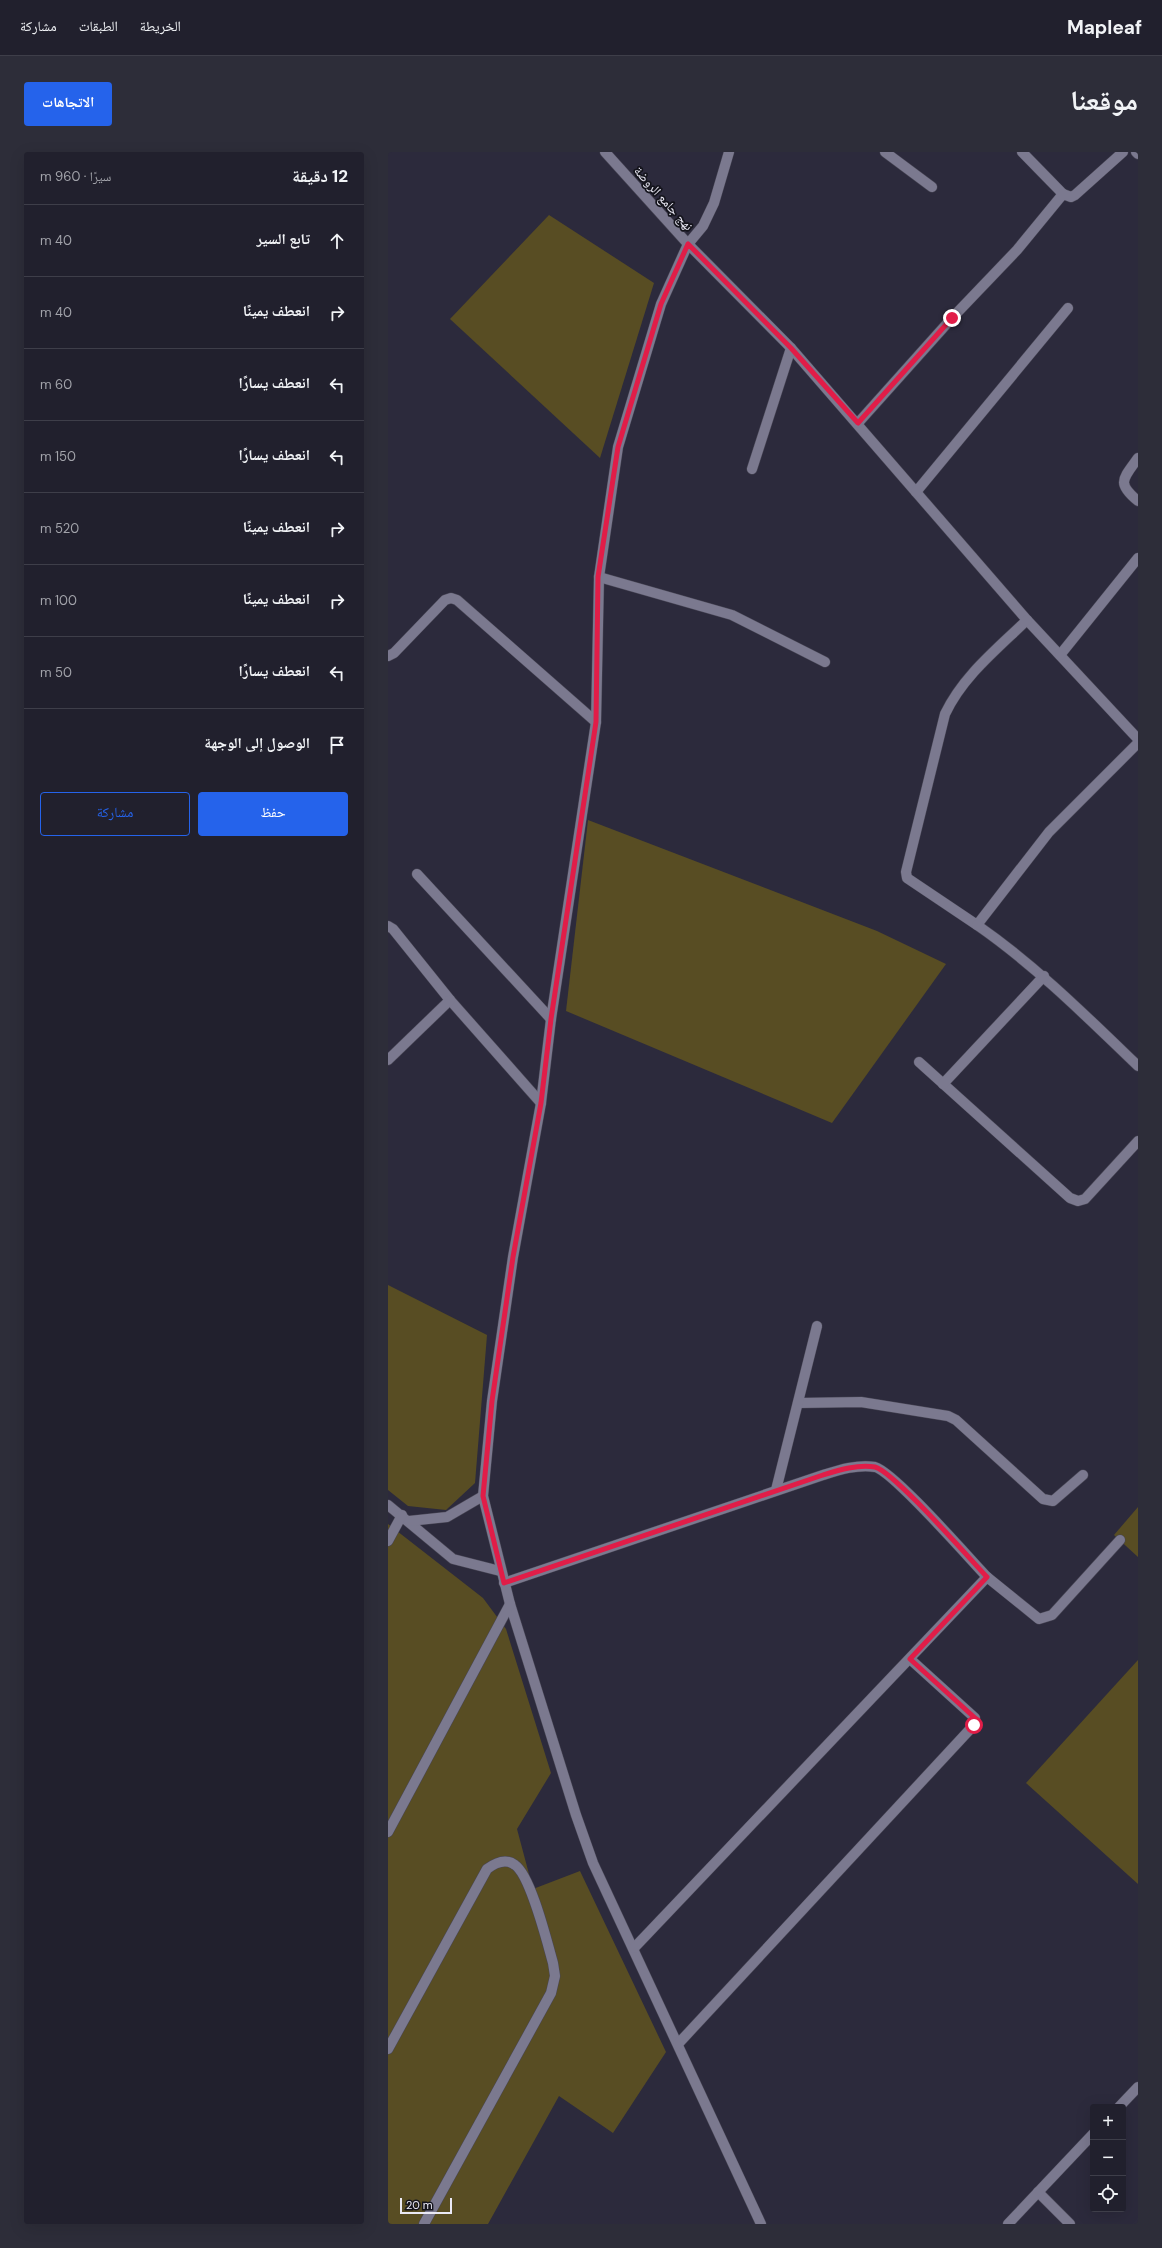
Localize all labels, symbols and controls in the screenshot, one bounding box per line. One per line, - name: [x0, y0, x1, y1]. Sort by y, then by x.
- text: Mapleaf: [1067, 15, 1142, 40]
- text: مشاركة: [20, 17, 57, 35]
- text: الطبقات: [79, 17, 118, 35]
- text: الخريطة: [140, 17, 181, 35]
- button: الاتجاهات: [24, 82, 112, 126]
- text: موقعنا: [1070, 82, 1138, 119]
- street label: نهج جامع الروضة: [629, 163, 697, 235]
- text: 12 دقيقة: [292, 165, 348, 187]
- text: سيرًا · 960 m: [40, 168, 111, 185]
- text: تابع السير: [256, 229, 310, 249]
- icon: ahead: [326, 230, 348, 252]
- text: 40 m: [40, 232, 72, 249]
- text: انعطف يمينًا: [243, 301, 310, 321]
- icon: right: [326, 302, 348, 324]
- text: 40 m: [40, 304, 72, 321]
- route end: [943, 309, 961, 327]
- text: انعطف يسارًا: [238, 373, 310, 393]
- icon: left: [326, 374, 348, 396]
- text: 60 m: [40, 376, 72, 393]
- text: انعطف يسارًا: [238, 445, 310, 465]
- icon: left: [326, 446, 348, 468]
- text: 150 m: [40, 448, 76, 465]
- text: انعطف يمينًا: [243, 517, 310, 537]
- icon: right: [326, 518, 348, 540]
- text: 520 m: [40, 520, 79, 537]
- text: انعطف يمينًا: [243, 589, 310, 609]
- icon: right: [326, 590, 348, 612]
- text: 100 m: [40, 592, 77, 609]
- text: انعطف يسارًا: [238, 661, 310, 681]
- icon: left: [326, 662, 348, 684]
- text: 50 m: [40, 664, 72, 681]
- text: الوصول إلى الوجهة: [204, 733, 310, 753]
- icon: arrive: [326, 734, 348, 756]
- button: مشاركة: [40, 792, 190, 836]
- button: حفظ: [198, 792, 348, 836]
- route start: [965, 1716, 983, 1734]
- map controls: [1090, 2104, 1126, 2212]
- button: +: [1090, 2104, 1126, 2140]
- button: −: [1090, 2140, 1126, 2176]
- button: locate: [1090, 2176, 1126, 2212]
- scale bar: [400, 2196, 452, 2215]
- text: 20 m: [406, 2198, 432, 2212]

